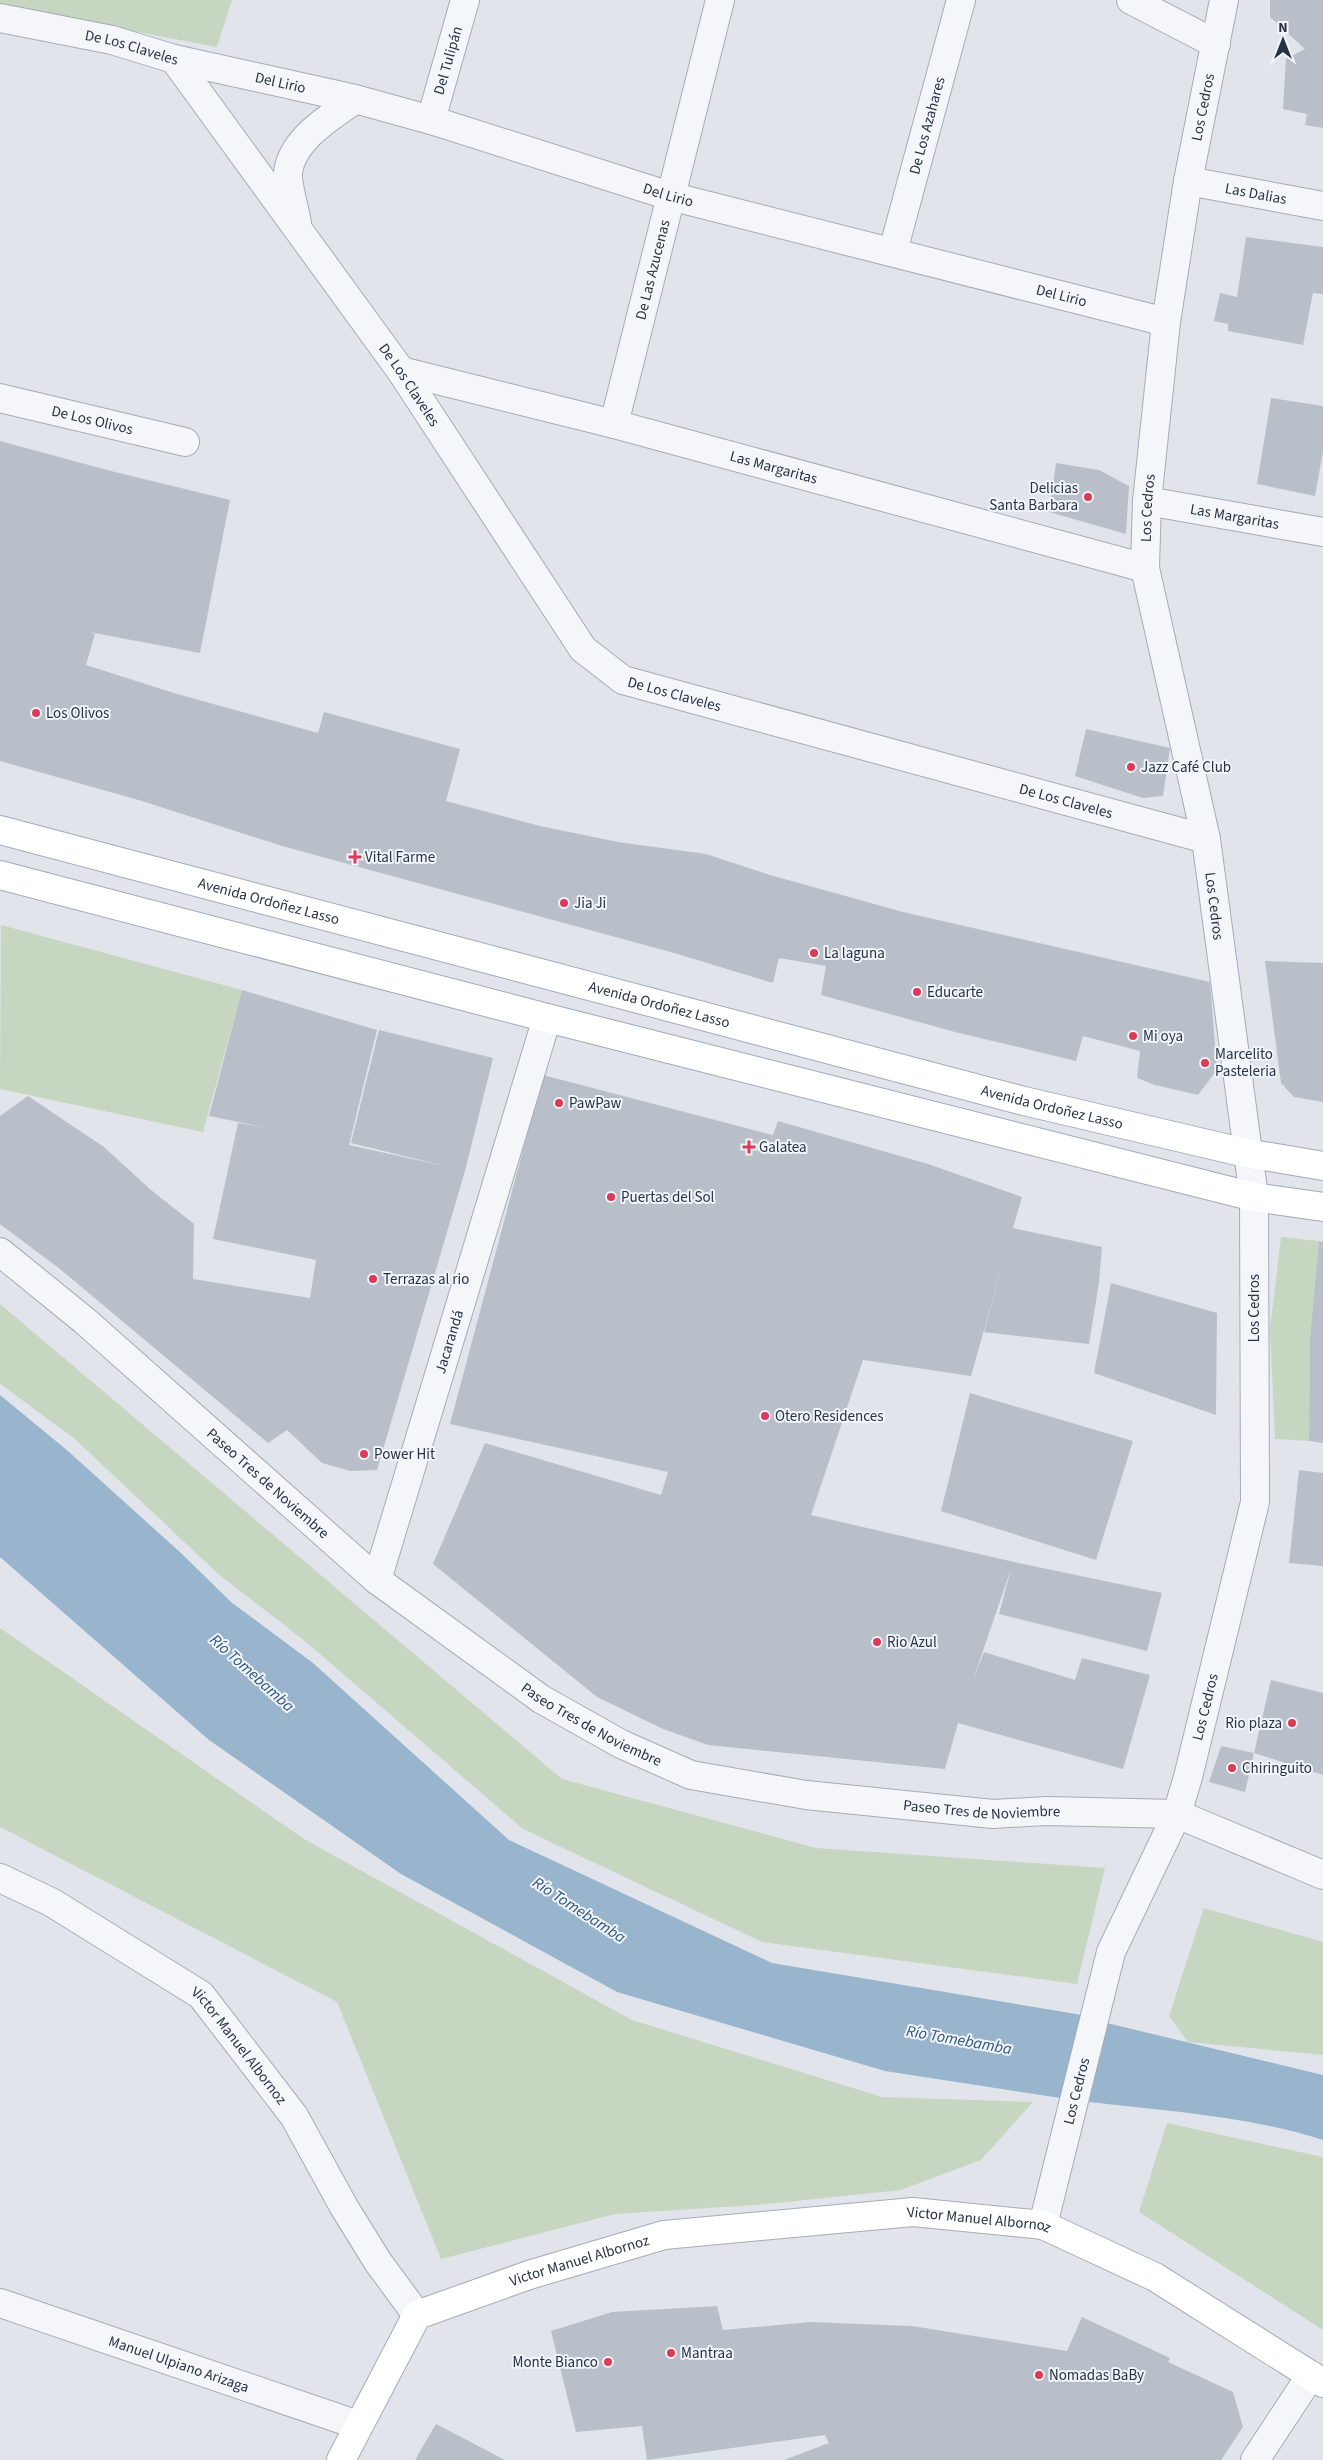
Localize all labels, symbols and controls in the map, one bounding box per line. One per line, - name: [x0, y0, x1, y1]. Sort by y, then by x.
- north arrow: [1258, 15, 1308, 65]
- text: N: [1278, 18, 1288, 38]
- street label: De Los Claveles: [83, 24, 180, 70]
- street label: Del Tulipán: [428, 24, 468, 97]
- street label: Del Lirio: [253, 67, 308, 98]
- street label: Los Cedros: [1186, 72, 1220, 143]
- street label: De Los Azahares: [904, 74, 950, 177]
- street label: Del Lirio: [640, 178, 696, 212]
- street label: Las Dalias: [1223, 178, 1288, 210]
- street label: De Las Azucenas: [630, 217, 675, 322]
- street label: Del Lirio: [1034, 279, 1089, 312]
- street label: De Los Claveles: [374, 339, 445, 431]
- street label: De Los Olivos: [50, 400, 135, 440]
- street label: Las Margaritas: [727, 445, 820, 489]
- street label: Los Cedros: [1135, 473, 1160, 542]
- place label: Delicias Santa Barbara: [989, 478, 1078, 516]
- marker: Delicias Santa Barbara: [1082, 491, 1094, 503]
- street label: Las Margaritas: [1188, 498, 1281, 535]
- street label: De Los Claveles: [625, 671, 724, 717]
- place label: Los Olivos: [46, 703, 109, 724]
- marker: Los Olivos: [30, 707, 42, 719]
- place label: Jazz Café Club: [1141, 757, 1231, 778]
- marker: Jazz Café Club: [1125, 761, 1137, 773]
- street label: De Los Claveles: [1017, 778, 1115, 824]
- place label: Vital Farme: [365, 847, 435, 868]
- marker: Vital Farme: [349, 851, 361, 863]
- street label: Los Cedros: [1199, 871, 1229, 941]
- street label: Avenida Ordoñez Lasso: [196, 872, 342, 930]
- place label: Jia Ji: [574, 893, 606, 914]
- marker: Jia Ji: [558, 897, 570, 909]
- place label: La laguna: [824, 943, 885, 964]
- marker: La laguna: [808, 947, 820, 959]
- street label: Avenida Ordoñez Lasso: [586, 976, 732, 1033]
- place label: Educarte: [927, 982, 983, 1003]
- marker: Educarte: [911, 986, 923, 998]
- place label: Mi oya: [1143, 1026, 1183, 1047]
- marker: Mi oya: [1127, 1030, 1139, 1042]
- place label: Marcelito Pasteleria: [1215, 1044, 1276, 1082]
- marker: Marcelito Pasteleria: [1199, 1057, 1211, 1069]
- street label: Avenida Ordoñez Lasso: [979, 1080, 1125, 1134]
- place label: PawPaw: [569, 1093, 622, 1114]
- marker: PawPaw: [553, 1097, 565, 1109]
- place label: Galatea: [759, 1137, 807, 1158]
- marker: Galatea: [743, 1141, 755, 1153]
- place label: Puertas del Sol: [621, 1187, 715, 1208]
- marker: Puertas del Sol: [605, 1191, 617, 1203]
- place label: Terrazas al rio: [383, 1269, 469, 1290]
- marker: Terrazas al rio: [367, 1273, 379, 1285]
- street label: Los Cedros: [1244, 1274, 1265, 1342]
- street label: Jacarandá: [430, 1307, 469, 1376]
- place label: Otero Residences: [775, 1406, 883, 1427]
- marker: Otero Residences: [759, 1410, 771, 1422]
- street label: Paseo Tres de Noviembre: [202, 1423, 334, 1543]
- place label: Power Hit: [374, 1444, 435, 1465]
- marker: Power Hit: [358, 1448, 370, 1460]
- water label: Río Tomebamba: [205, 1629, 299, 1717]
- place label: Rio Azul: [887, 1632, 937, 1653]
- marker: Rio Azul: [871, 1636, 883, 1648]
- street label: Los Cedros: [1187, 1671, 1223, 1743]
- street label: Paseo Tres de Noviembre: [517, 1677, 665, 1771]
- place label: Rio plaza: [1225, 1713, 1282, 1734]
- marker: Rio plaza: [1286, 1717, 1298, 1729]
- place label: Chiringuito: [1242, 1758, 1312, 1779]
- marker: Chiringuito: [1226, 1762, 1238, 1774]
- street label: Paseo Tres de Noviembre: [902, 1794, 1060, 1825]
- water label: Río Tomebamba: [528, 1872, 630, 1949]
- street label: Victor Manuel Albornoz: [188, 1981, 292, 2109]
- water label: Río Tomebamba: [904, 2020, 1014, 2060]
- street label: Los Cedros: [1058, 2055, 1095, 2127]
- street label: Victor Manuel Albornoz: [906, 2201, 1055, 2238]
- street label: Victor Manuel Albornoz: [507, 2229, 652, 2292]
- street label: Manuel Ulpiano Arizaga: [106, 2330, 252, 2398]
- place label: Mantraa: [681, 2343, 733, 2364]
- marker: Mantraa: [665, 2347, 677, 2359]
- place label: Monte Bianco: [513, 2352, 598, 2373]
- marker: Monte Bianco: [602, 2356, 614, 2368]
- place label: Nomadas BaBy: [1049, 2365, 1144, 2386]
- marker: Nomadas BaBy: [1033, 2369, 1045, 2381]

